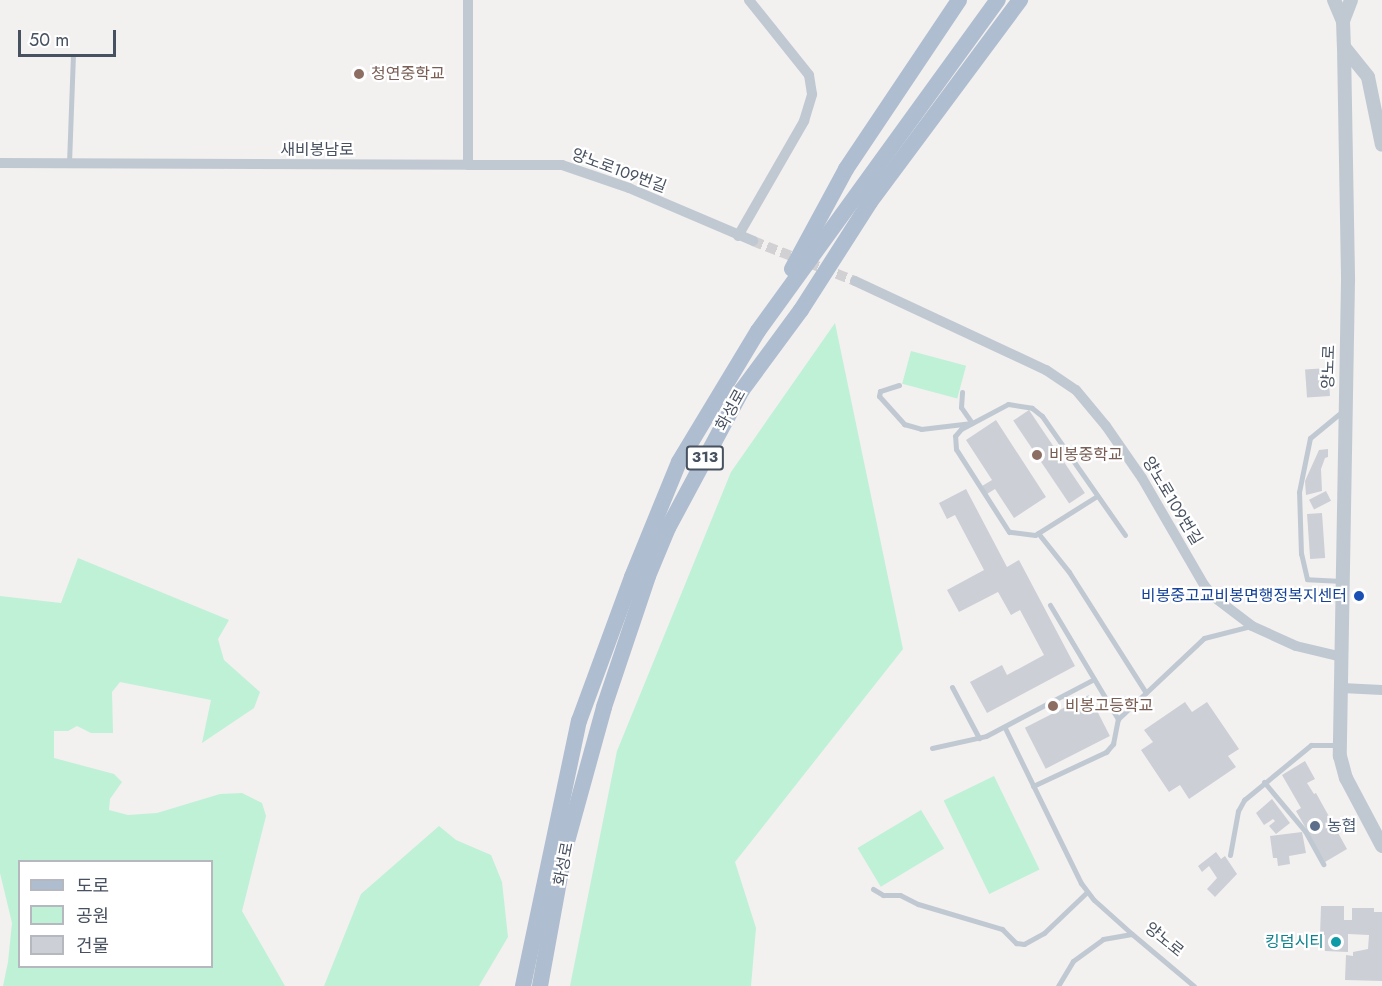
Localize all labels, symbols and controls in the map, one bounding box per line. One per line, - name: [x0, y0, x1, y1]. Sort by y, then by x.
- scale bar: [21, 18, 118, 56]
- text: 50 m: [29, 27, 69, 53]
- place label: 청연중학교: [371, 64, 445, 84]
- marker: 청연중학교: [352, 67, 366, 81]
- street label: 새비봉남로: [280, 140, 354, 160]
- street label: 양노로109번길: [569, 145, 669, 197]
- street label: 양노로: [1319, 345, 1339, 389]
- street label: 화성로: [712, 386, 750, 434]
- place label: 비봉중학교: [1049, 445, 1123, 465]
- road number: 313: [686, 446, 724, 470]
- marker: 비봉중학교: [1030, 448, 1044, 462]
- street label: 양노로109번길: [1138, 453, 1206, 549]
- place label: 비봉중고교비봉면행정복지센터: [1141, 586, 1347, 606]
- marker: 비봉중고교비봉면행정복지센터: [1352, 589, 1366, 603]
- place label: 비봉고등학교: [1065, 696, 1153, 716]
- marker: 비봉고등학교: [1046, 699, 1060, 713]
- place label: 농협: [1327, 816, 1356, 836]
- marker: 농협: [1308, 819, 1322, 833]
- street label: 화성로: [550, 840, 578, 888]
- legend: [18, 860, 213, 968]
- text: 도로: [76, 873, 109, 899]
- text: 공원: [76, 903, 109, 929]
- street label: 양노로: [1141, 919, 1187, 961]
- place label: 킹덤시티: [1265, 932, 1324, 952]
- text: 건물: [76, 933, 109, 959]
- marker: 킹덤시티: [1329, 935, 1343, 949]

